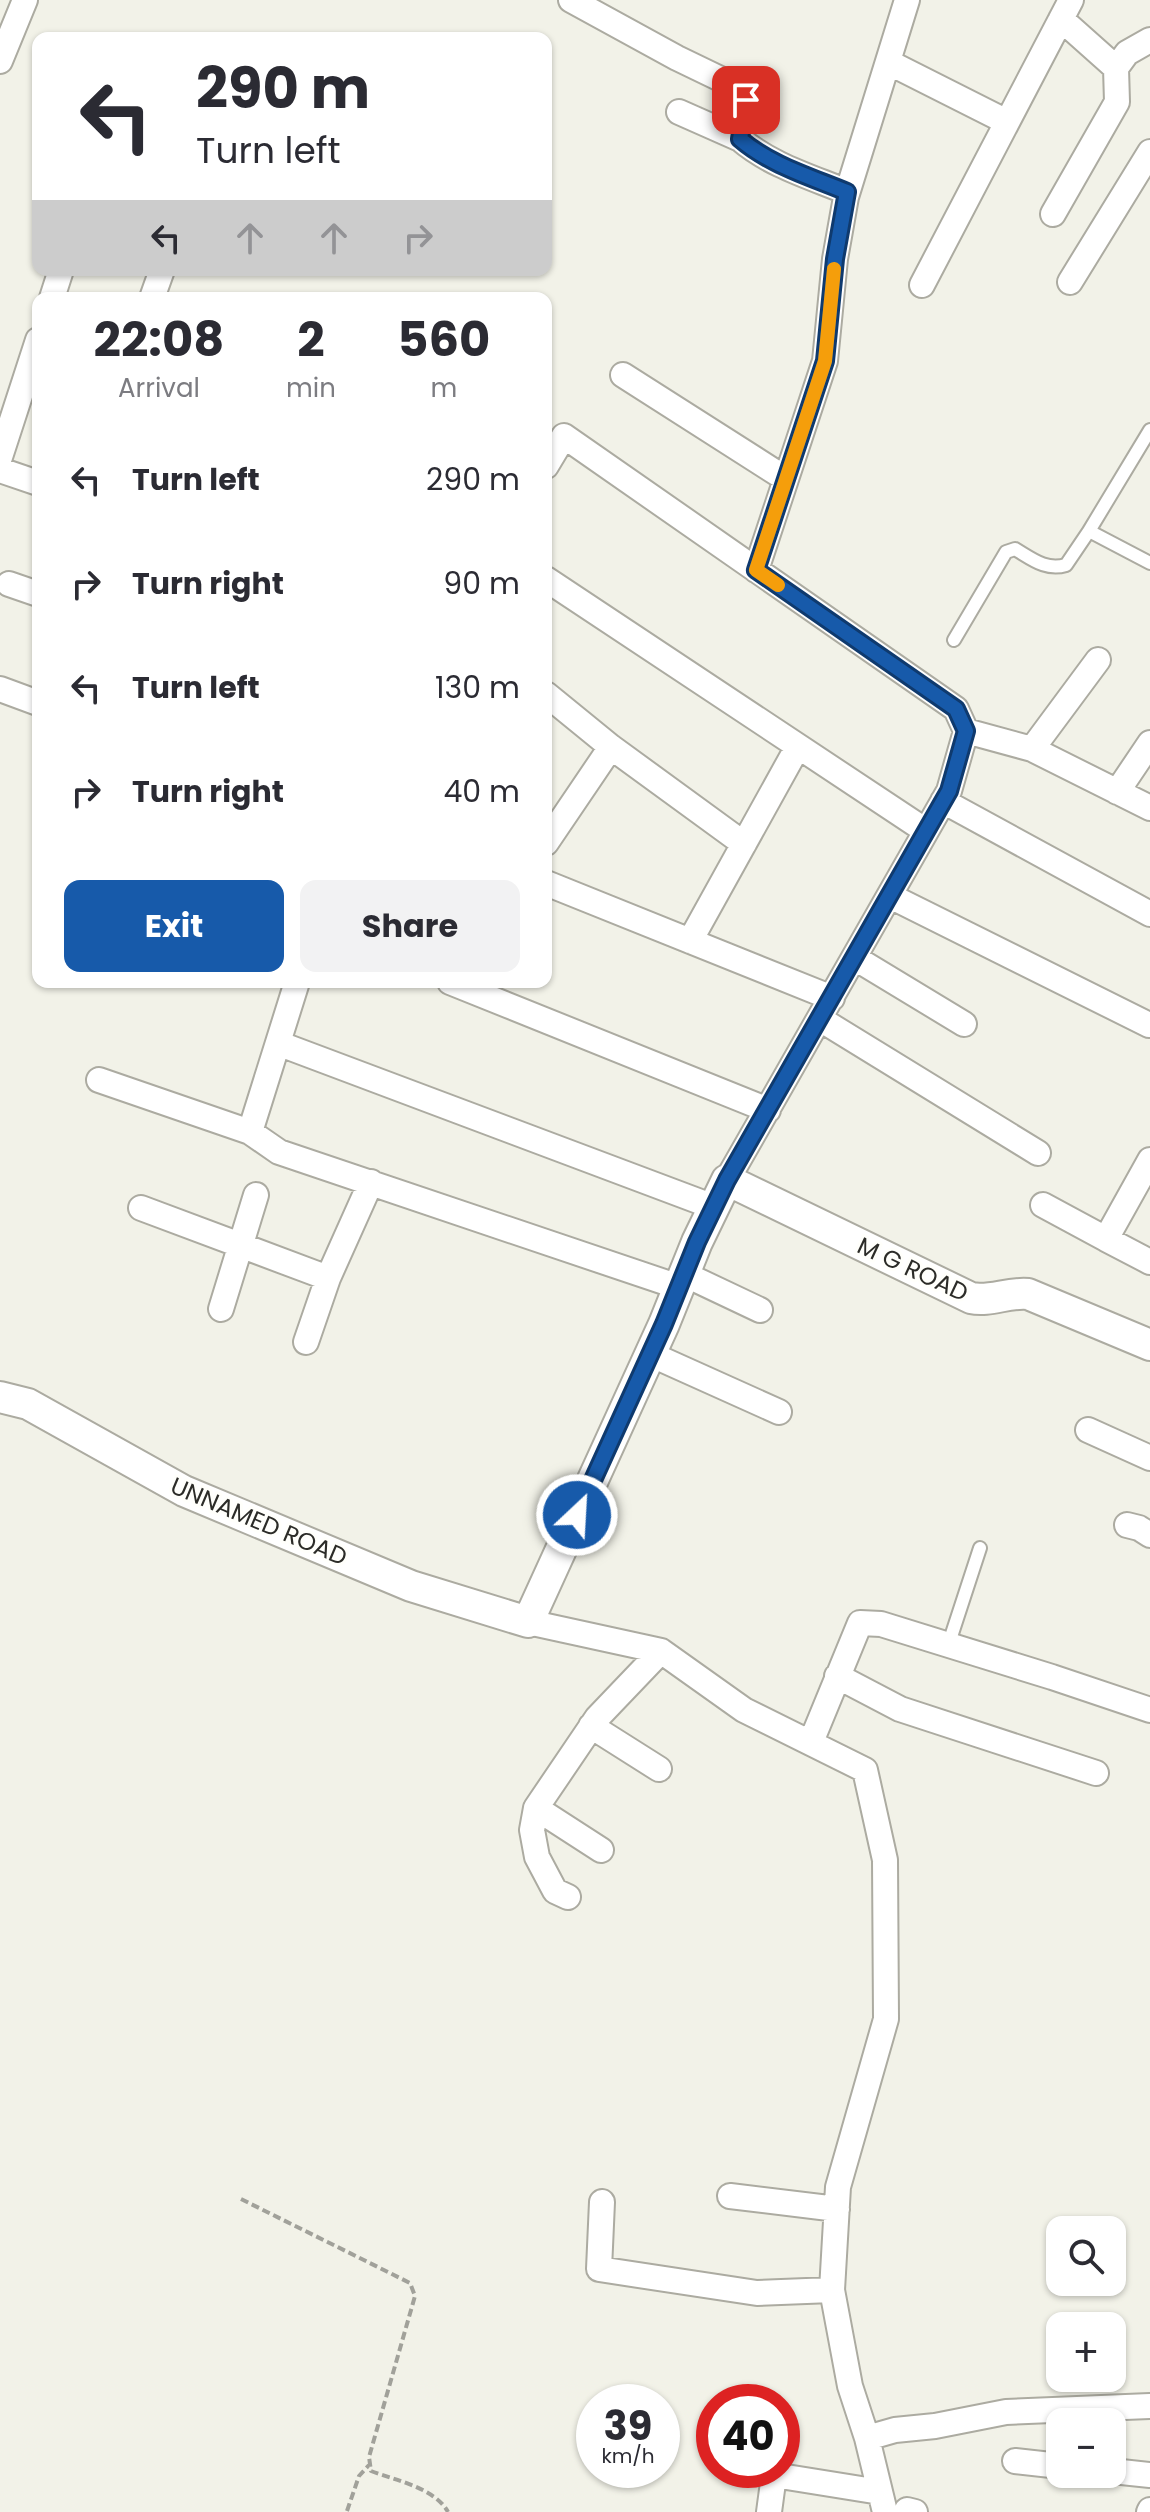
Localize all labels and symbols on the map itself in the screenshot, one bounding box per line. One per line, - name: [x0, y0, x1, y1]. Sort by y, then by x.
- pin: [712, 66, 780, 134]
- street label: M G ROAD: [852, 1229, 974, 1309]
- street label: UNNAMED ROAD: [166, 1469, 352, 1573]
- position arrow: [535, 1473, 619, 1557]
- speed limit sign: 40: [696, 2384, 800, 2488]

